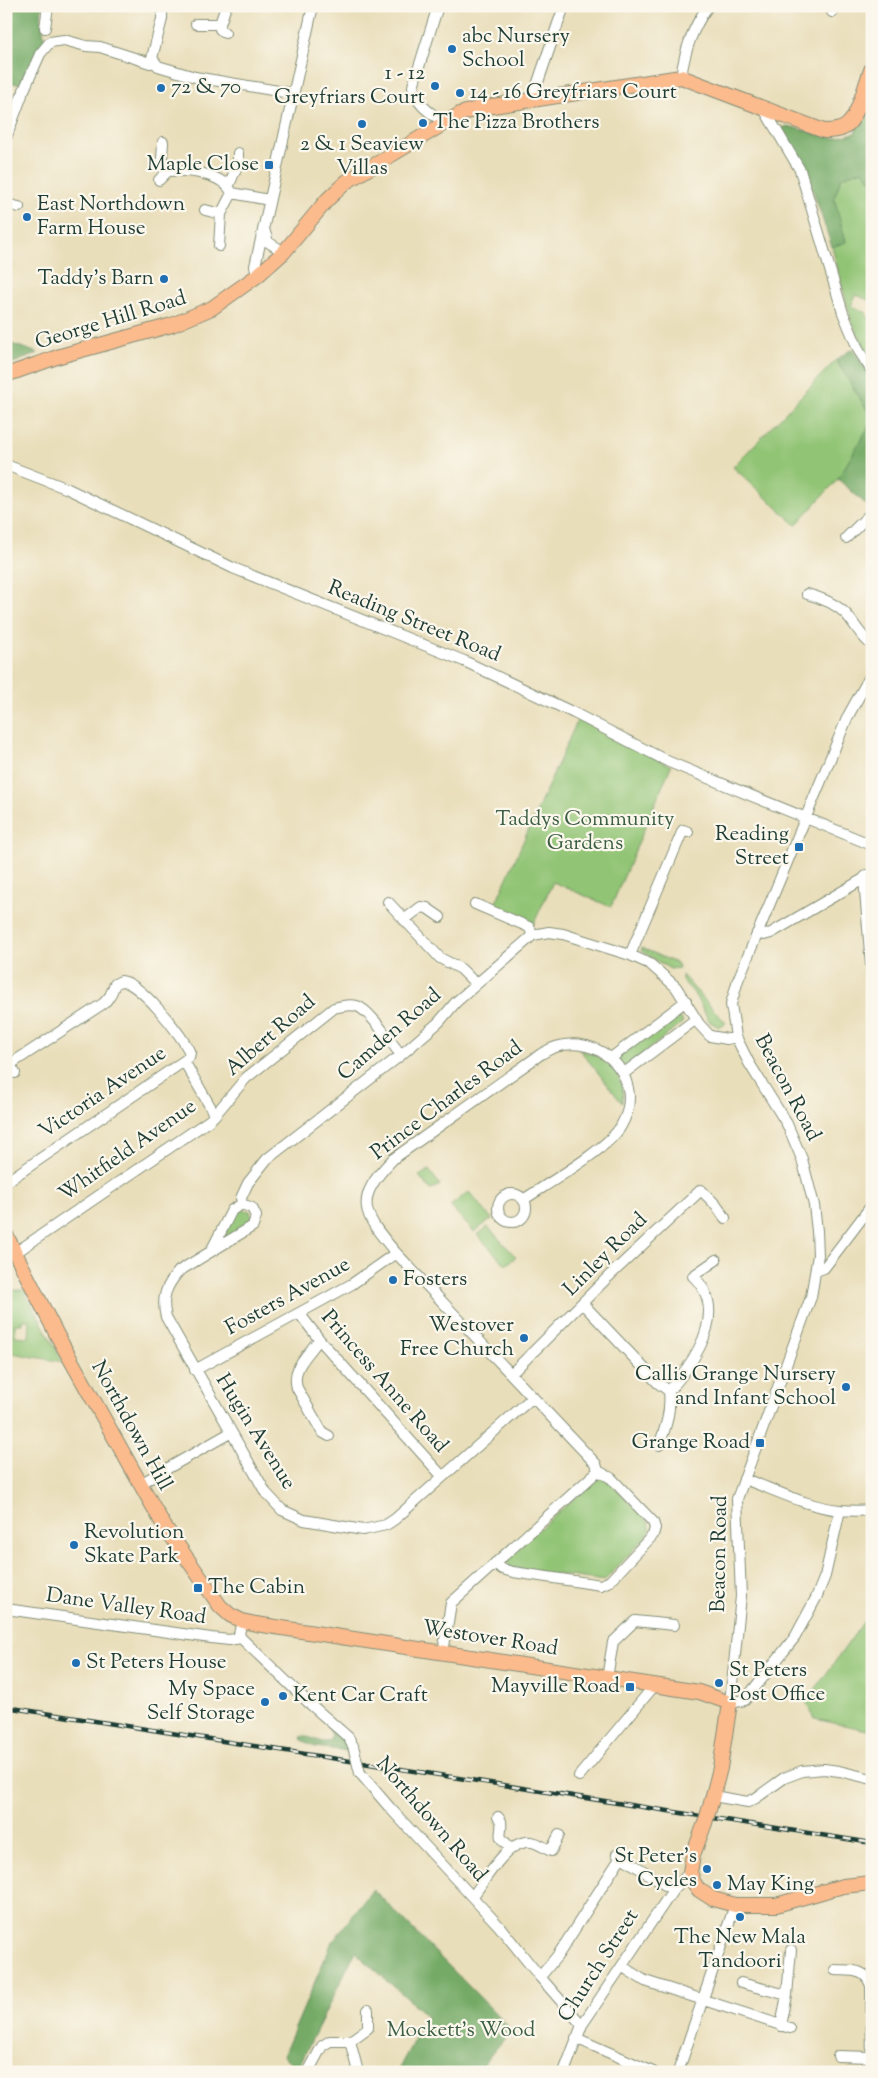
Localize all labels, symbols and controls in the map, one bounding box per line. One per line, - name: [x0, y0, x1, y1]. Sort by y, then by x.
- place label: abc Nursery School: [462, 22, 570, 76]
- marker: abc Nursery School: [446, 43, 458, 55]
- place label: 1 - 12 Greyfriars Court: [274, 59, 425, 113]
- place label: 72 & 70: [171, 73, 241, 103]
- place label: 14 - 16 Greyfriars Court: [470, 78, 677, 108]
- marker: 1 - 12 Greyfriars Court: [429, 80, 441, 92]
- marker: 72 & 70: [155, 82, 167, 94]
- marker: 14 - 16 Greyfriars Court: [454, 87, 466, 99]
- place label: The Pizza Brothers: [433, 108, 599, 138]
- marker: The Pizza Brothers: [417, 117, 429, 129]
- marker: 2 & 1 Seaview Villas: [356, 118, 368, 130]
- place label: 2 & 1 Seaview Villas: [300, 130, 424, 184]
- place label: Maple Close: [147, 150, 259, 180]
- marker: Maple Close: [263, 159, 275, 171]
- place label: East Northdown Farm House: [37, 190, 185, 244]
- marker: East Northdown Farm House: [21, 211, 33, 223]
- place label: Taddy's Barn: [37, 264, 154, 294]
- marker: Taddy's Barn: [158, 273, 170, 285]
- street label: George Hill Road: [32, 284, 190, 358]
- street label: Reading Street Road: [323, 574, 505, 670]
- park label: Taddys Community Gardens: [495, 805, 675, 859]
- place label: Reading Street: [715, 820, 789, 874]
- marker: Reading Street: [793, 841, 805, 853]
- street label: Camden Road: [331, 981, 449, 1089]
- street label: Albert Road: [219, 988, 323, 1084]
- street label: Beacon Road: [746, 1029, 828, 1147]
- street label: Prince Charles Road: [365, 1034, 529, 1168]
- street label: Victoria Avenue: [33, 1039, 173, 1147]
- street label: Whitfield Avenue: [53, 1092, 203, 1210]
- street label: Linley Road: [557, 1206, 655, 1304]
- street label: Fosters Avenue: [220, 1250, 356, 1344]
- place label: Fosters: [403, 1265, 467, 1295]
- marker: Fosters: [387, 1274, 399, 1286]
- street label: Princess Anne Road: [313, 1304, 455, 1460]
- place label: Westover Free Church: [400, 1311, 514, 1365]
- marker: Westover Free Church: [518, 1332, 530, 1344]
- street label: Northdown Hill: [83, 1356, 179, 1497]
- place label: Callis Grange Nursery and Infant School: [635, 1360, 837, 1414]
- street label: Hugin Avenue: [207, 1368, 303, 1496]
- marker: Callis Grange Nursery and Infant School: [840, 1381, 852, 1393]
- place label: Grange Road: [631, 1428, 750, 1458]
- marker: Grange Road: [754, 1437, 766, 1449]
- street label: Beacon Road: [704, 1495, 736, 1613]
- place label: Revolution Skate Park: [84, 1518, 184, 1572]
- marker: Revolution Skate Park: [68, 1539, 80, 1551]
- place label: The Cabin: [208, 1573, 305, 1603]
- street label: Dane Valley Road: [44, 1581, 208, 1633]
- marker: The Cabin: [192, 1582, 204, 1594]
- street label: Westover Road: [420, 1613, 560, 1665]
- place label: St Peters House: [86, 1648, 227, 1678]
- place label: St Peters Post Office: [729, 1656, 825, 1710]
- marker: St Peters House: [70, 1657, 82, 1669]
- place label: Mayville Road: [491, 1672, 620, 1702]
- place label: My Space Self Storage: [147, 1675, 255, 1729]
- marker: St Peters Post Office: [713, 1677, 725, 1689]
- place label: Kent Car Craft: [293, 1681, 428, 1711]
- marker: Mayville Road: [624, 1681, 636, 1693]
- marker: Kent Car Craft: [277, 1690, 289, 1702]
- marker: My Space Self Storage: [259, 1696, 271, 1708]
- street label: Northdown Road: [368, 1751, 494, 1889]
- place label: St Peter's Cycles: [614, 1842, 697, 1896]
- marker: St Peter's Cycles: [701, 1863, 713, 1875]
- place label: May King: [727, 1870, 814, 1900]
- marker: May King: [711, 1879, 723, 1891]
- street label: Church Street: [551, 1904, 647, 2028]
- marker: The New Mala Tandoori: [734, 1911, 746, 1923]
- place label: The New Mala Tandoori: [674, 1923, 806, 1977]
- park label: Mockett's Wood: [387, 2016, 535, 2046]

